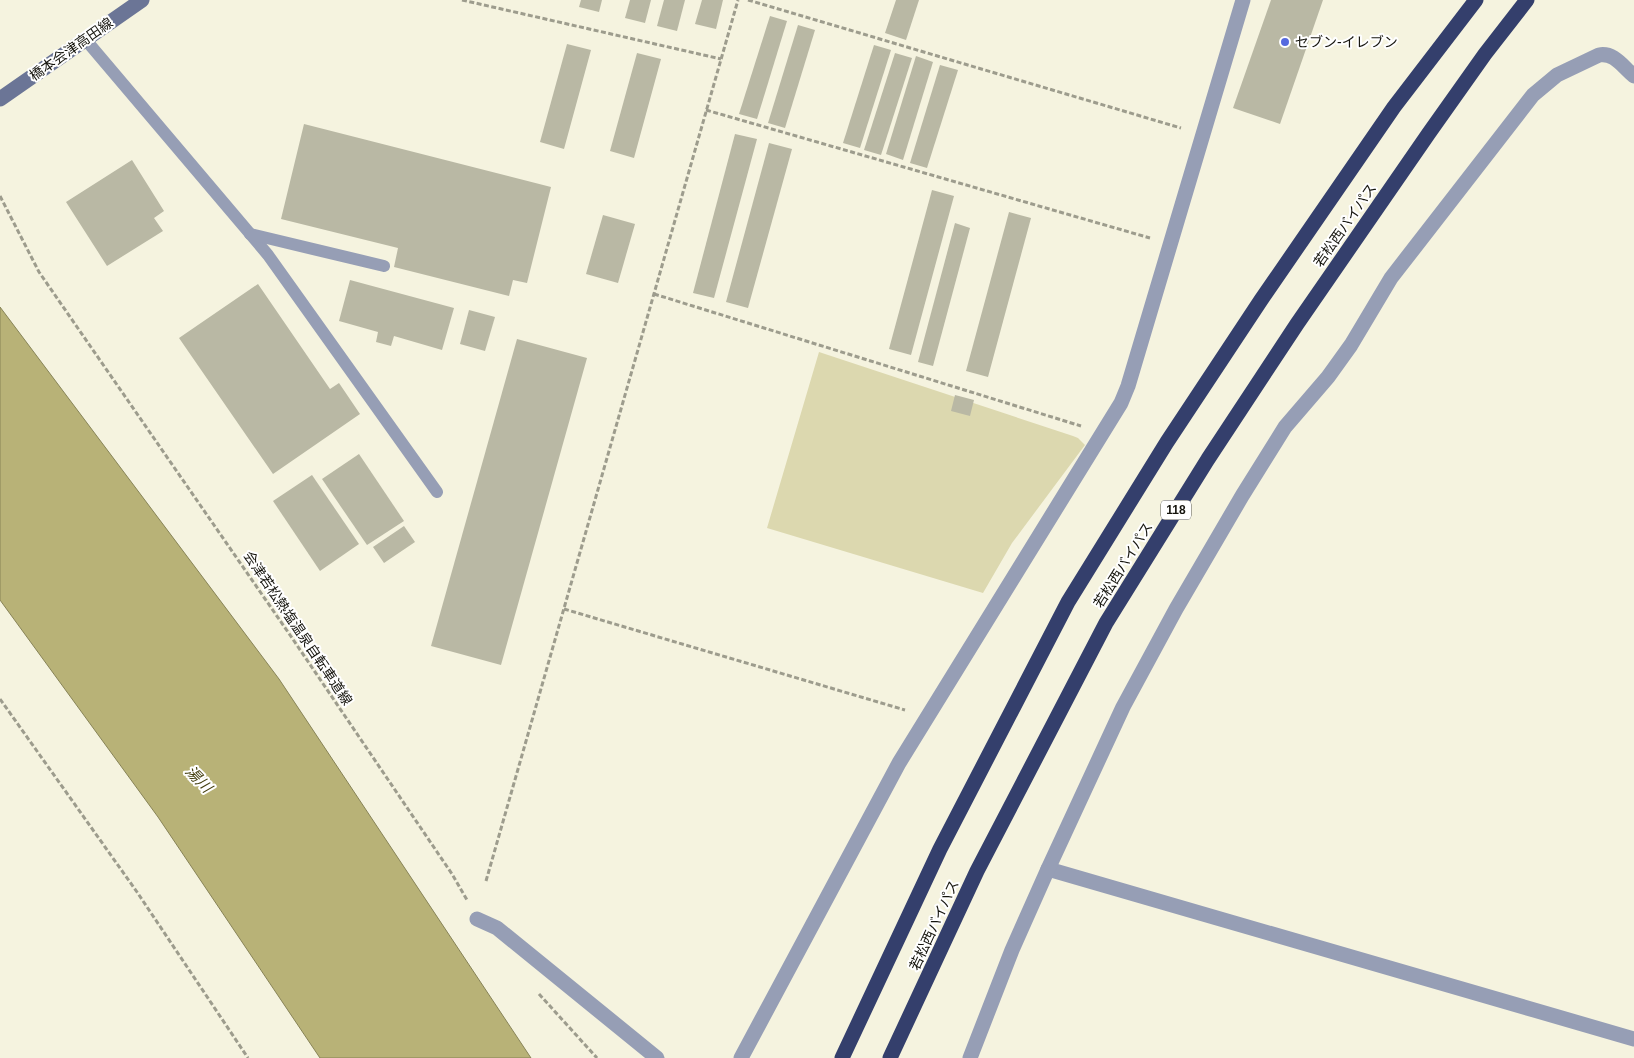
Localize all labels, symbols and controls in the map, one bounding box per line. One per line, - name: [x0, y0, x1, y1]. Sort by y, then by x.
- street label: 橋本会津高田線: [26, 14, 116, 84]
- place label: セブン-イレブン: [1295, 34, 1398, 50]
- marker: セブン-イレブン: [1279, 36, 1291, 48]
- street label: 若松西バイパス: [1310, 180, 1380, 270]
- road number: 118: [1161, 500, 1191, 520]
- street label: 若松西バイパス: [1090, 519, 1156, 611]
- street label: 会津若松熱塩温泉自転車道線: [240, 548, 356, 708]
- water label: 湯川: [182, 762, 217, 797]
- street label: 若松西バイパス: [906, 877, 962, 973]

